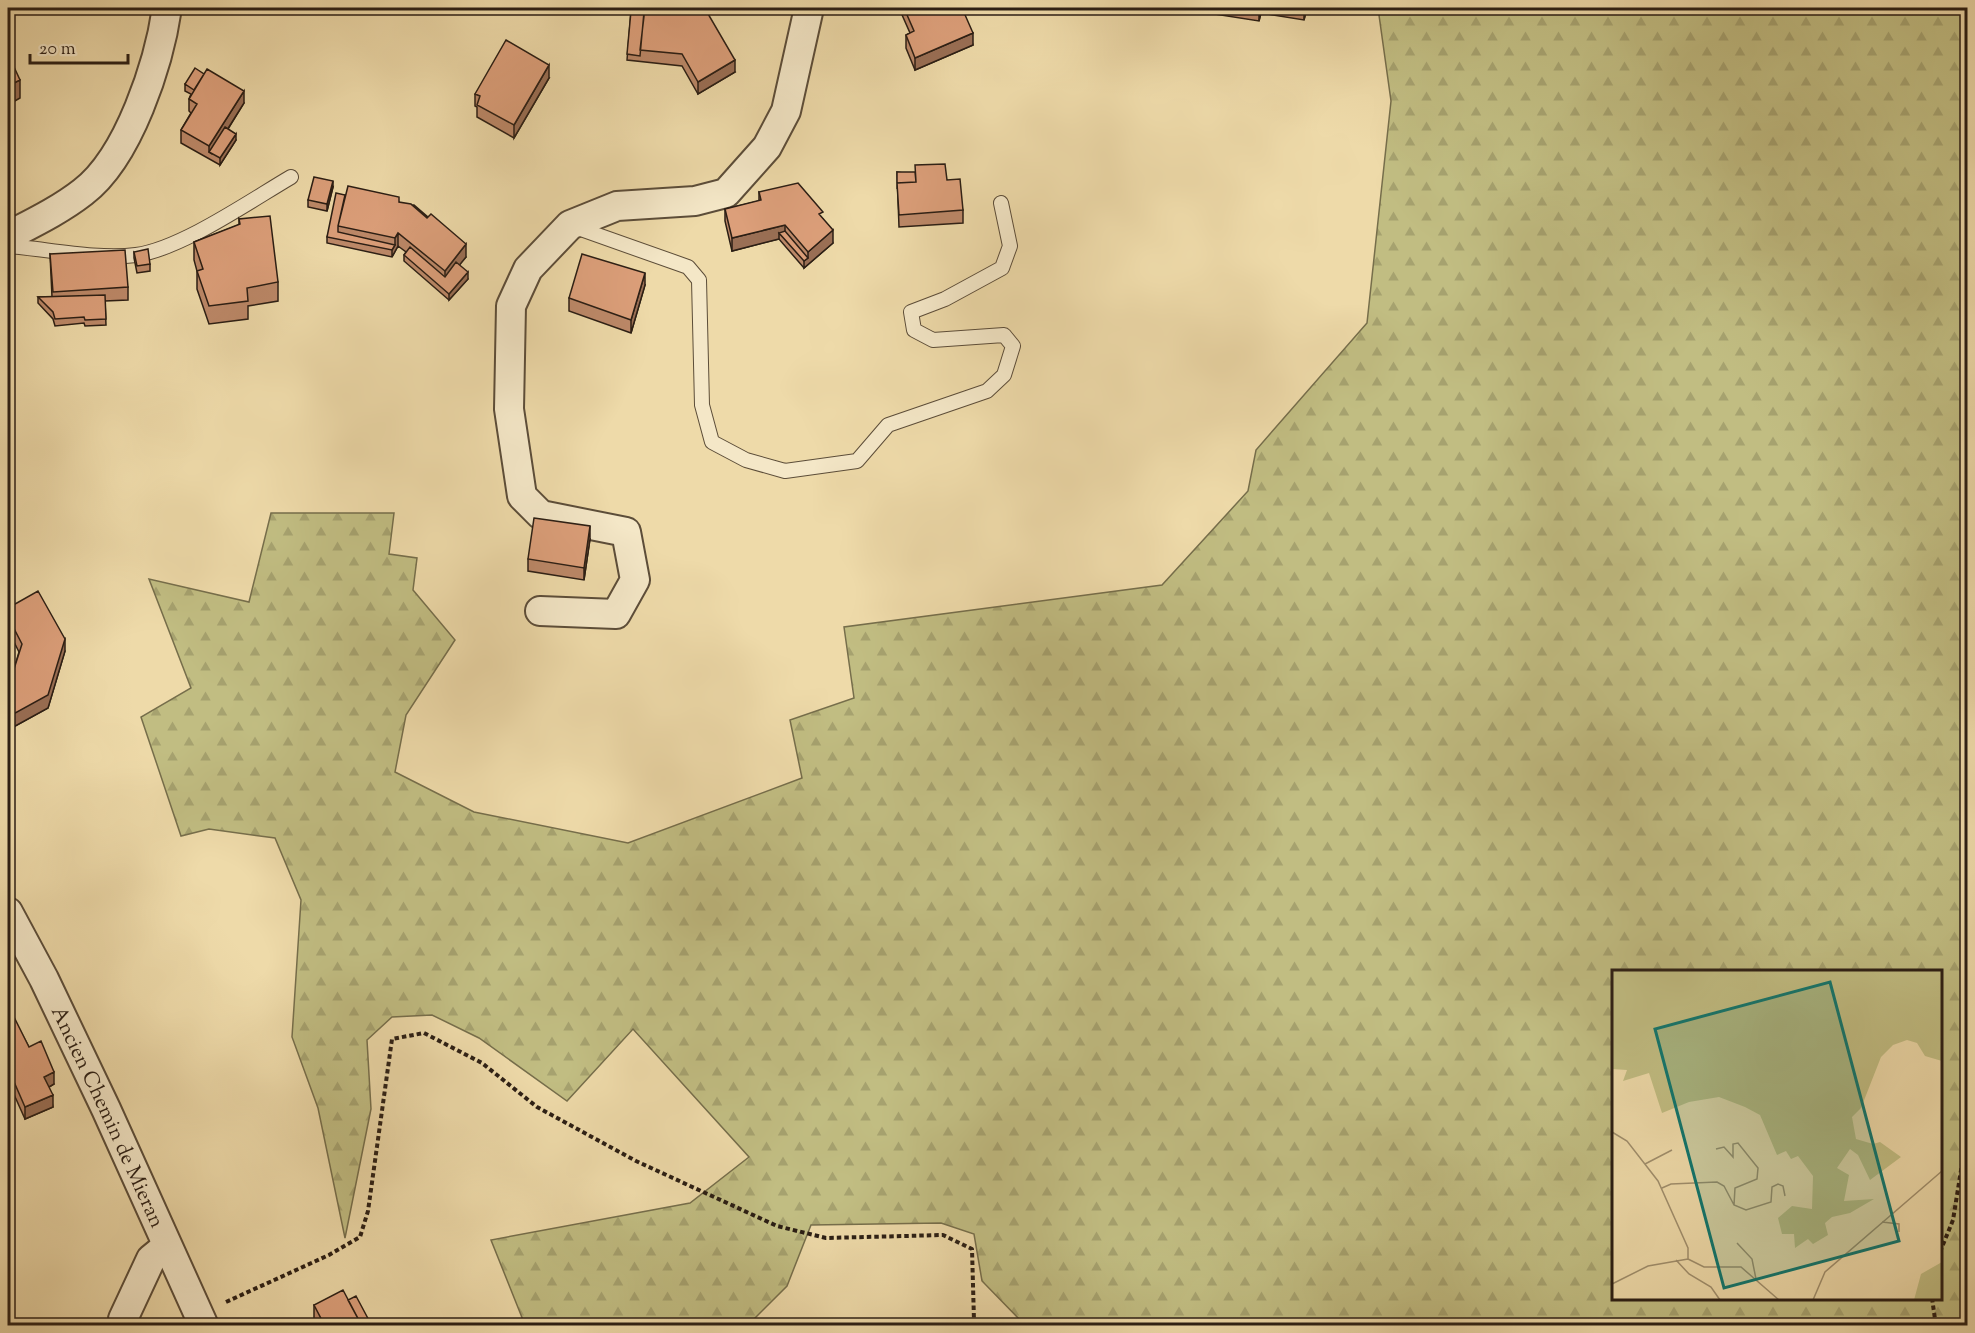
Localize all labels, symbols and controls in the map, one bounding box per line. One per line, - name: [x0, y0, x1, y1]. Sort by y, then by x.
- scale bar: [30, 27, 128, 65]
- text: 20 m: [39, 37, 76, 63]
- inset map: [1612, 970, 1942, 1300]
- street label: Ancien Chemin de Mieran: [42, 1002, 171, 1233]

